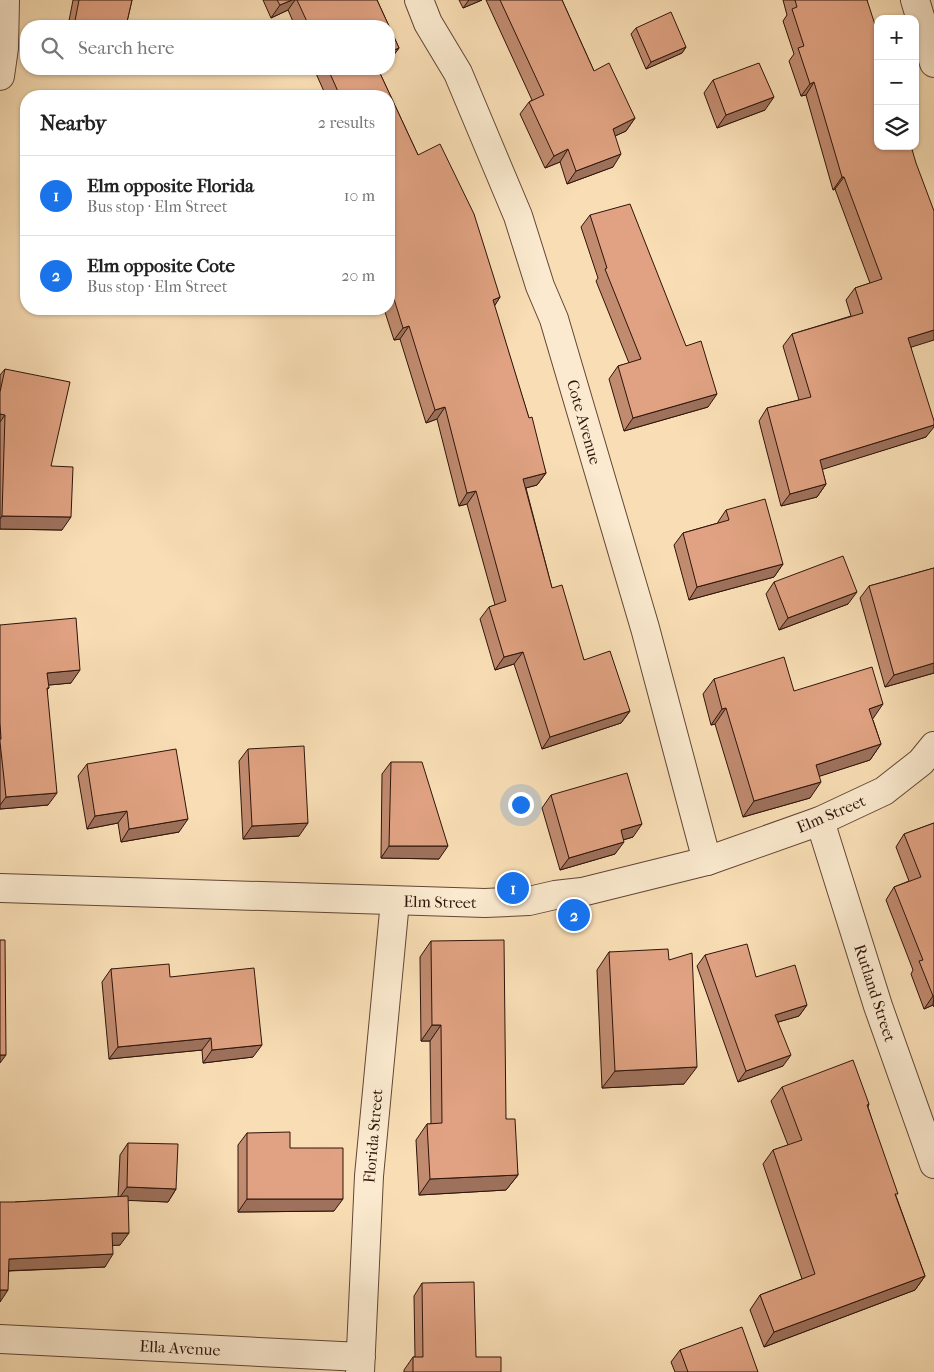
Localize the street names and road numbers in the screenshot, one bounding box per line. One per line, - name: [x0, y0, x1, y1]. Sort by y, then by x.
- street label: Cote Avenue: [563, 377, 605, 467]
- street label: Elm Street: [794, 791, 869, 837]
- street label: Elm Street: [403, 892, 477, 912]
- street label: Rutland Street: [850, 942, 900, 1044]
- street label: Florida Street: [359, 1088, 387, 1184]
- street label: Ella Avenue: [139, 1336, 221, 1360]

